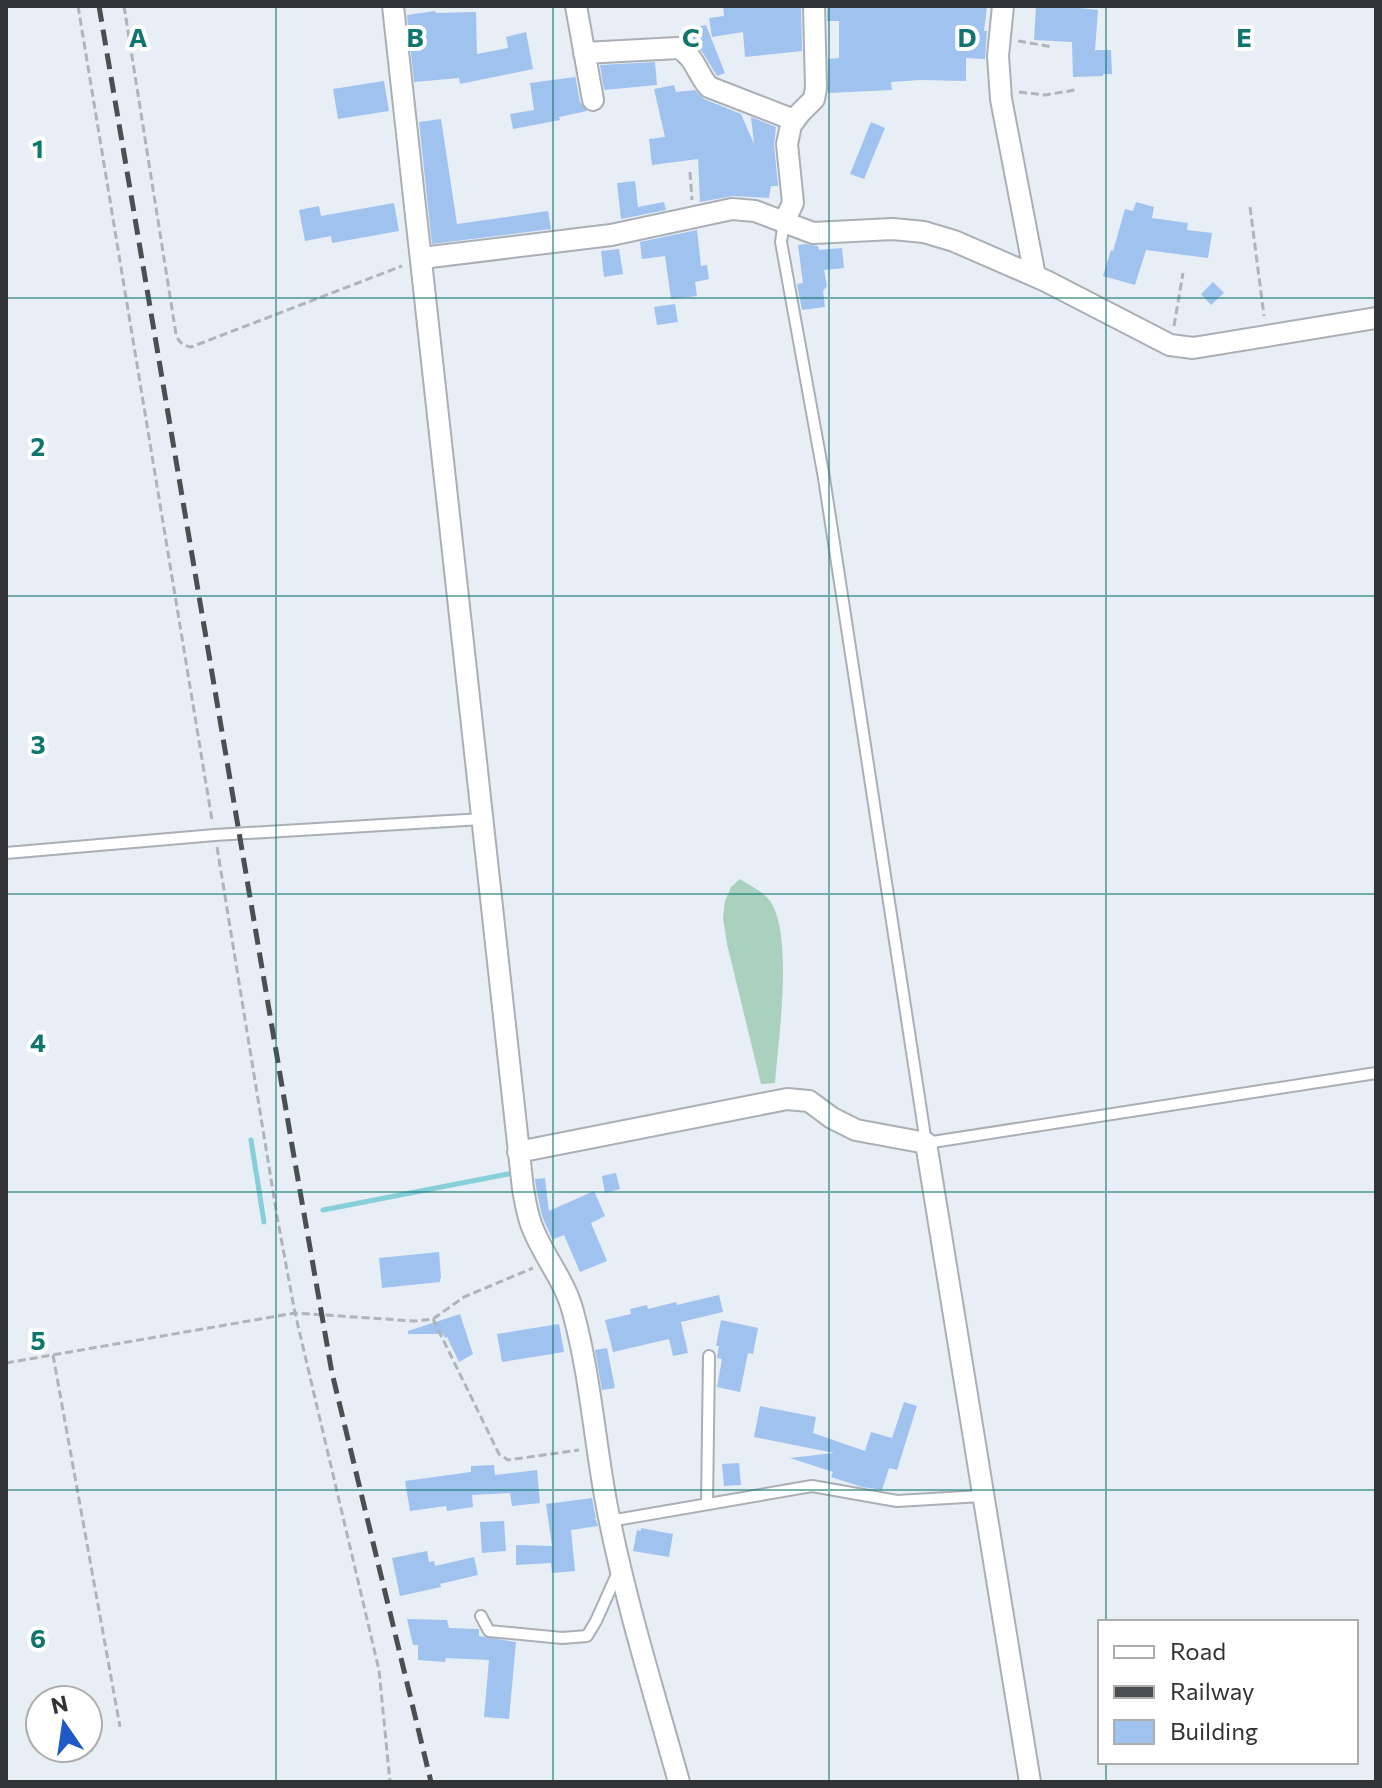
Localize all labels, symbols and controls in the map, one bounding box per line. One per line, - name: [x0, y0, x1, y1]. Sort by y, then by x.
- text: A: [129, 21, 148, 52]
- text: B: [406, 21, 424, 52]
- text: C: [682, 21, 700, 52]
- text: D: [957, 21, 977, 52]
- text: E: [1236, 21, 1252, 52]
- text: 1: [32, 132, 44, 163]
- text: 2: [31, 430, 45, 461]
- text: 3: [30, 728, 46, 759]
- text: 4: [30, 1026, 46, 1057]
- text: 5: [30, 1324, 46, 1355]
- legend: [1098, 1620, 1358, 1764]
- text: 6: [30, 1622, 46, 1653]
- text: Road: [1170, 1636, 1226, 1665]
- text: Railway: [1170, 1676, 1255, 1705]
- north arrow: [24, 1684, 104, 1764]
- text: N: [48, 1689, 70, 1719]
- text: Building: [1170, 1716, 1258, 1745]

